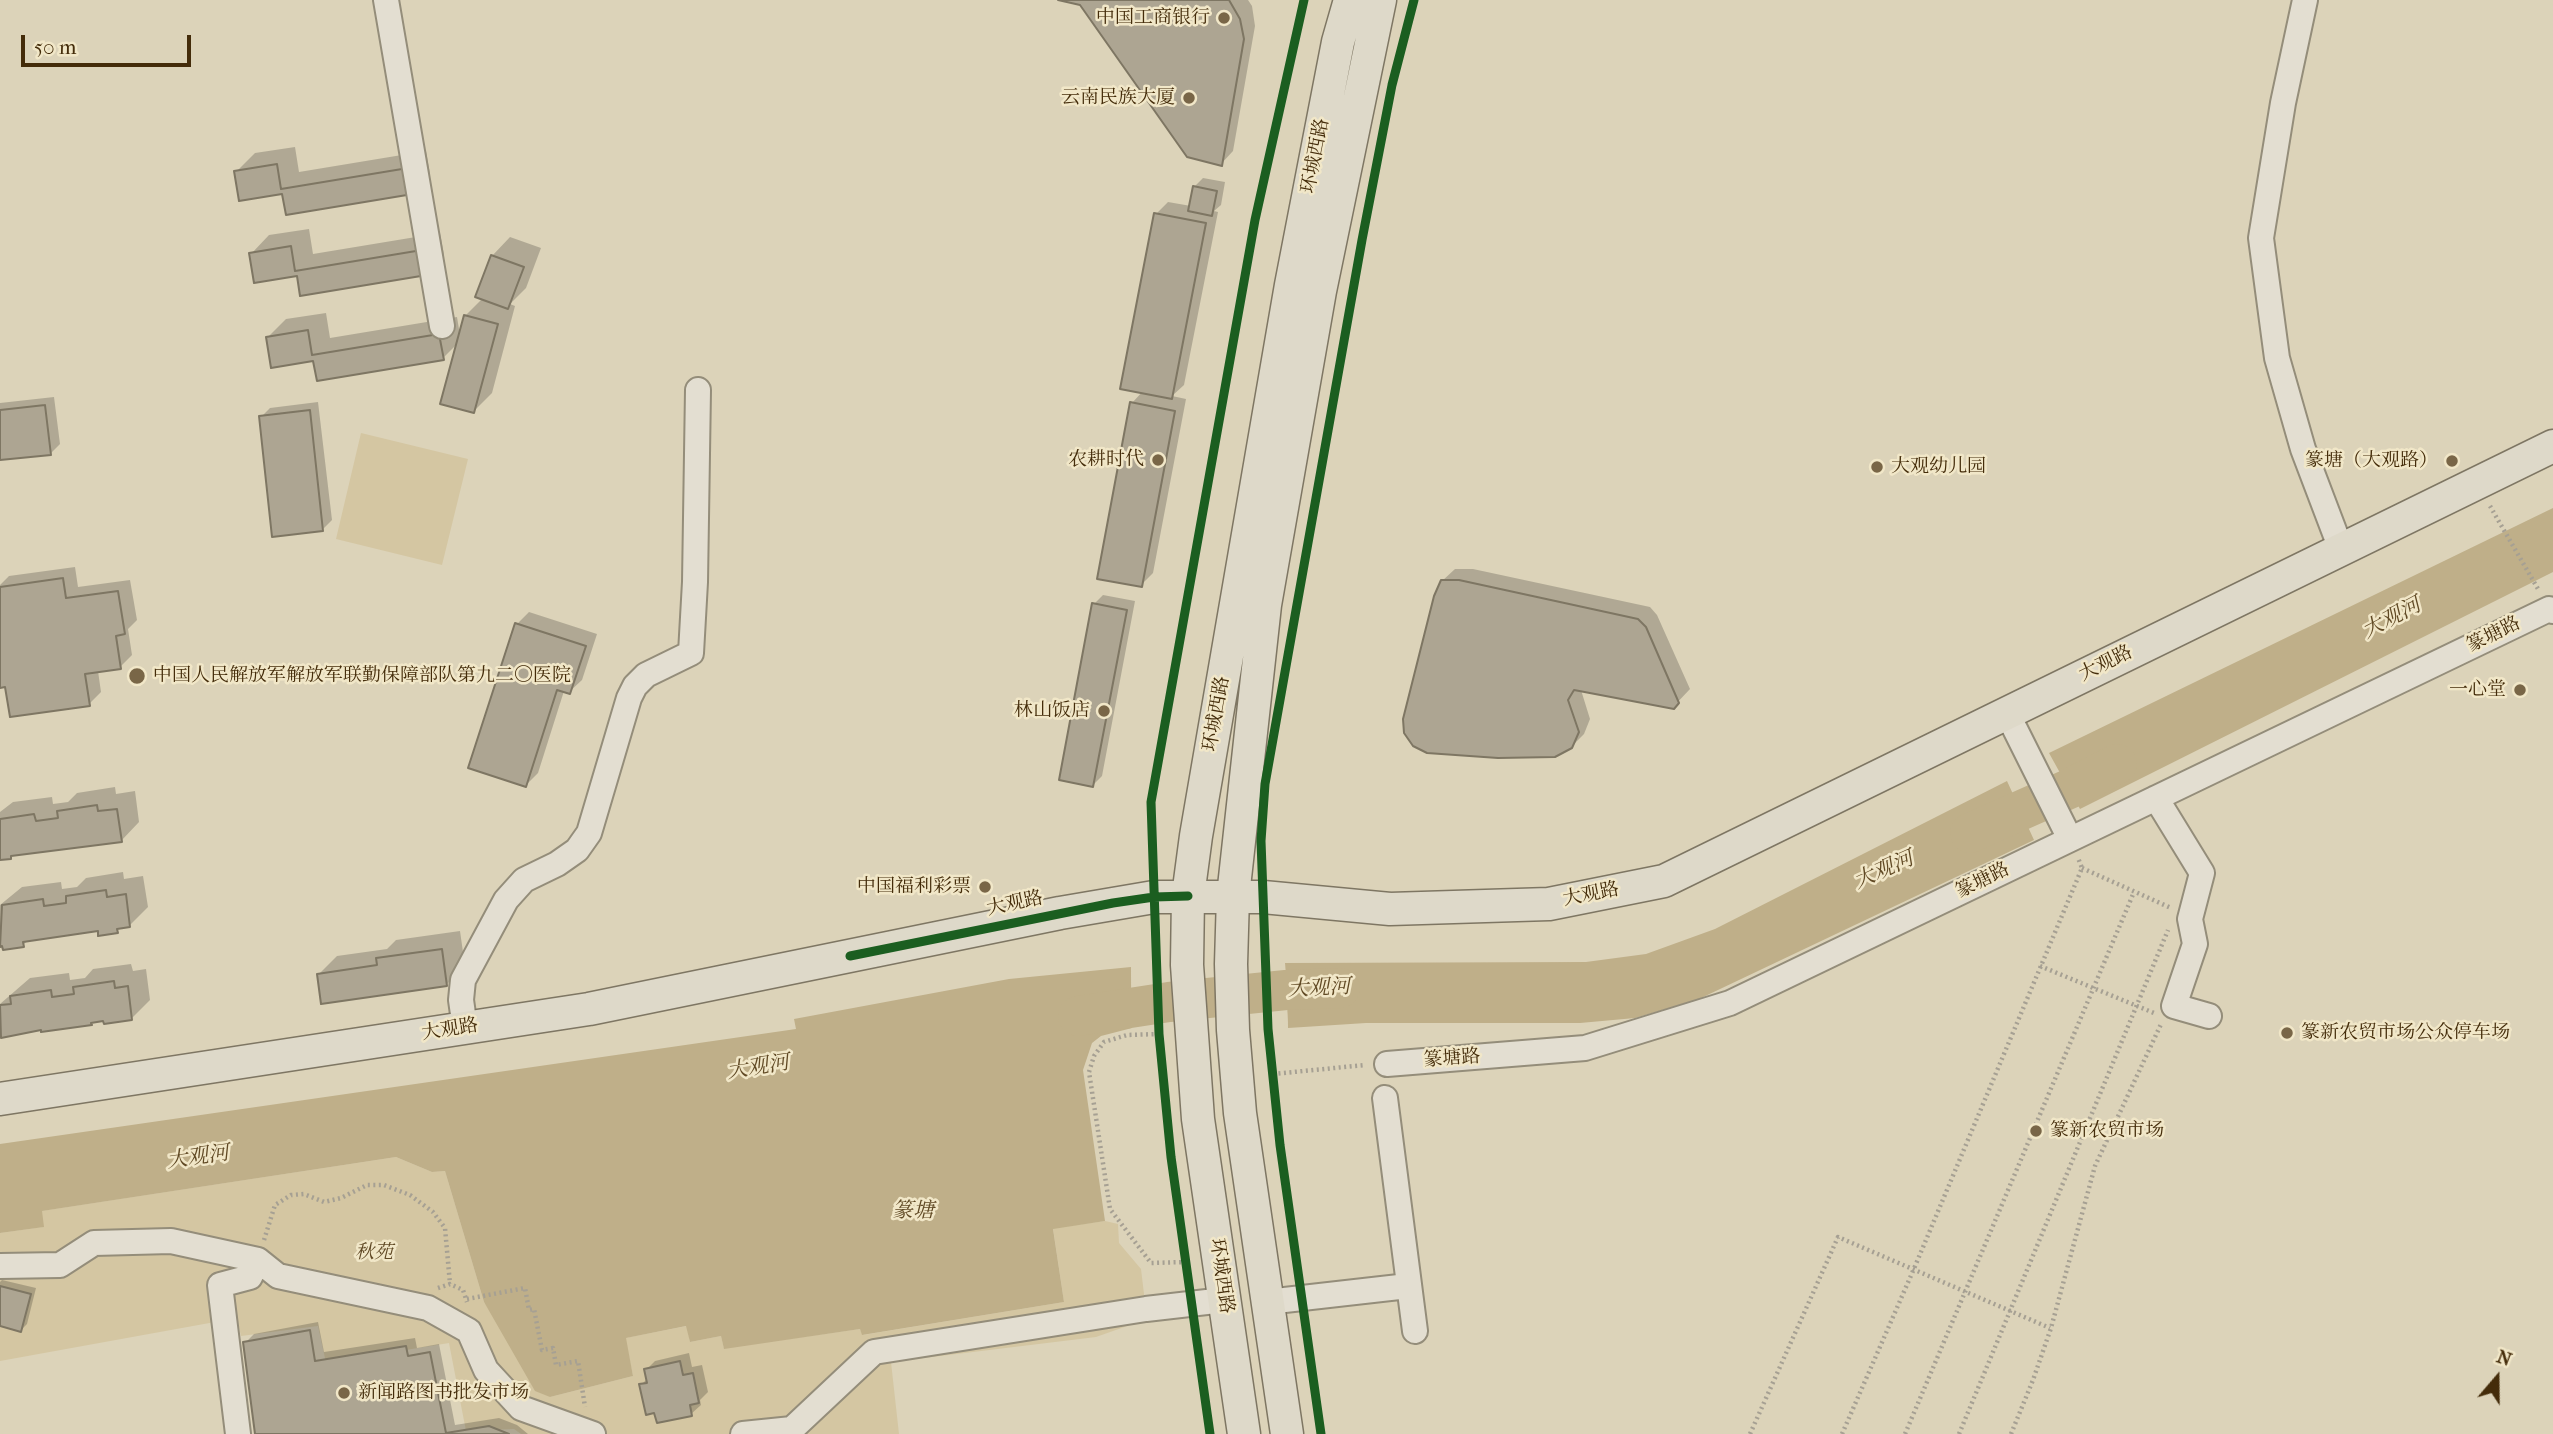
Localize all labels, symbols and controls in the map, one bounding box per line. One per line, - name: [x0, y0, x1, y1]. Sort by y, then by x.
- place label: 中国工商银行: [1096, 7, 1210, 29]
- marker: 中国工商银行: [1216, 10, 1232, 26]
- scale bar: [24, 21, 194, 65]
- text: 50 m: [34, 35, 77, 59]
- place label: 云南民族大厦: [1061, 87, 1175, 109]
- marker: 云南民族大厦: [1181, 90, 1197, 106]
- street label: 环城西路: [1298, 117, 1334, 195]
- place label: 农耕时代: [1068, 449, 1144, 471]
- place label: 篆塘（大观路）: [2305, 450, 2438, 472]
- marker: 农耕时代: [1150, 452, 1166, 468]
- marker: 篆塘（大观路）: [2444, 453, 2460, 469]
- place label: 大观幼儿园: [1891, 456, 1986, 478]
- marker: 大观幼儿园: [1869, 459, 1885, 475]
- water label: 大观河: [2358, 593, 2426, 645]
- street label: 篆塘路: [2463, 612, 2525, 658]
- street label: 大观路: [2075, 641, 2137, 687]
- place label: 中国人民解放军解放军联勤保障部队第九二〇医院: [153, 665, 571, 687]
- marker: 中国人民解放军解放军联勤保障部队第九二〇医院: [127, 666, 147, 686]
- street label: 环城西路: [1199, 675, 1235, 753]
- place label: 一心堂: [2449, 679, 2506, 701]
- marker: 一心堂: [2512, 682, 2528, 698]
- place label: 林山饭店: [1014, 700, 1090, 722]
- marker: 林山饭店: [1096, 703, 1112, 719]
- water label: 大观河: [1850, 847, 1918, 895]
- street label: 篆塘路: [1952, 858, 2014, 904]
- place label: 中国福利彩票: [857, 876, 971, 898]
- street label: 大观路: [1561, 878, 1621, 912]
- marker: 中国福利彩票: [977, 879, 993, 895]
- street label: 大观路: [985, 887, 1045, 921]
- water label: 大观河: [1287, 975, 1351, 1003]
- street label: 大观路: [420, 1014, 480, 1046]
- place label: 篆新农贸市场公众停车场: [2301, 1022, 2510, 1044]
- marker: 篆新农贸市场公众停车场: [2279, 1025, 2295, 1041]
- street label: 篆塘路: [1423, 1046, 1481, 1072]
- water label: 大观河: [725, 1051, 791, 1085]
- place label: 篆新农贸市场: [2050, 1120, 2164, 1142]
- marker: 篆新农贸市场: [2028, 1123, 2044, 1139]
- water label: 大观河: [165, 1141, 231, 1175]
- water label: 篆塘: [892, 1199, 934, 1225]
- street label: 环城西路: [1204, 1237, 1238, 1315]
- park label: 秋苑: [355, 1242, 393, 1264]
- north arrow: [2462, 1343, 2532, 1413]
- text: N: [2494, 1345, 2515, 1371]
- place label: 新闻路图书批发市场: [358, 1382, 529, 1404]
- marker: 新闻路图书批发市场: [336, 1385, 352, 1401]

